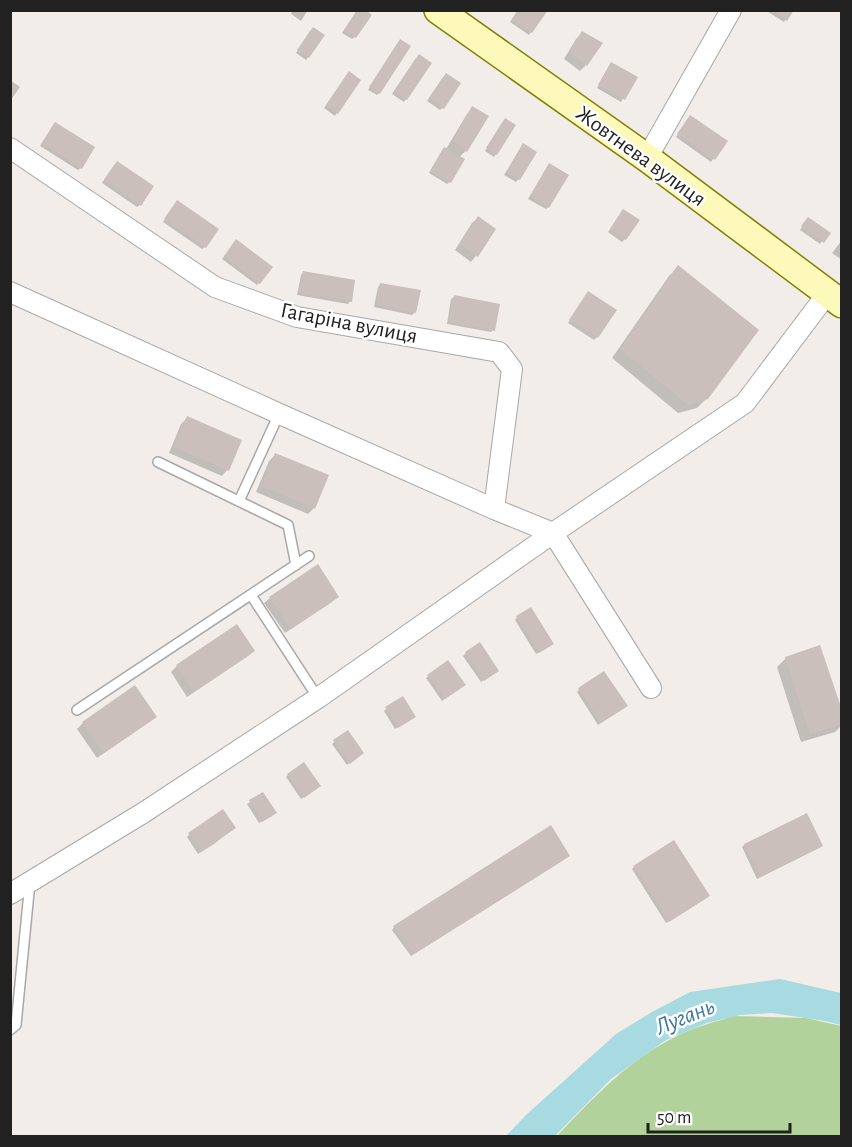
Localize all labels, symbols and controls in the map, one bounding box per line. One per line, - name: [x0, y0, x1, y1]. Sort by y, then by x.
- street label: Жовтнева вулиця: [572, 102, 710, 210]
- street label: Гагаріна вулиця: [279, 299, 419, 347]
- water label: Лугань: [651, 994, 718, 1040]
- scale bar: [648, 1096, 790, 1134]
- text: 50 m: [657, 1109, 691, 1127]

